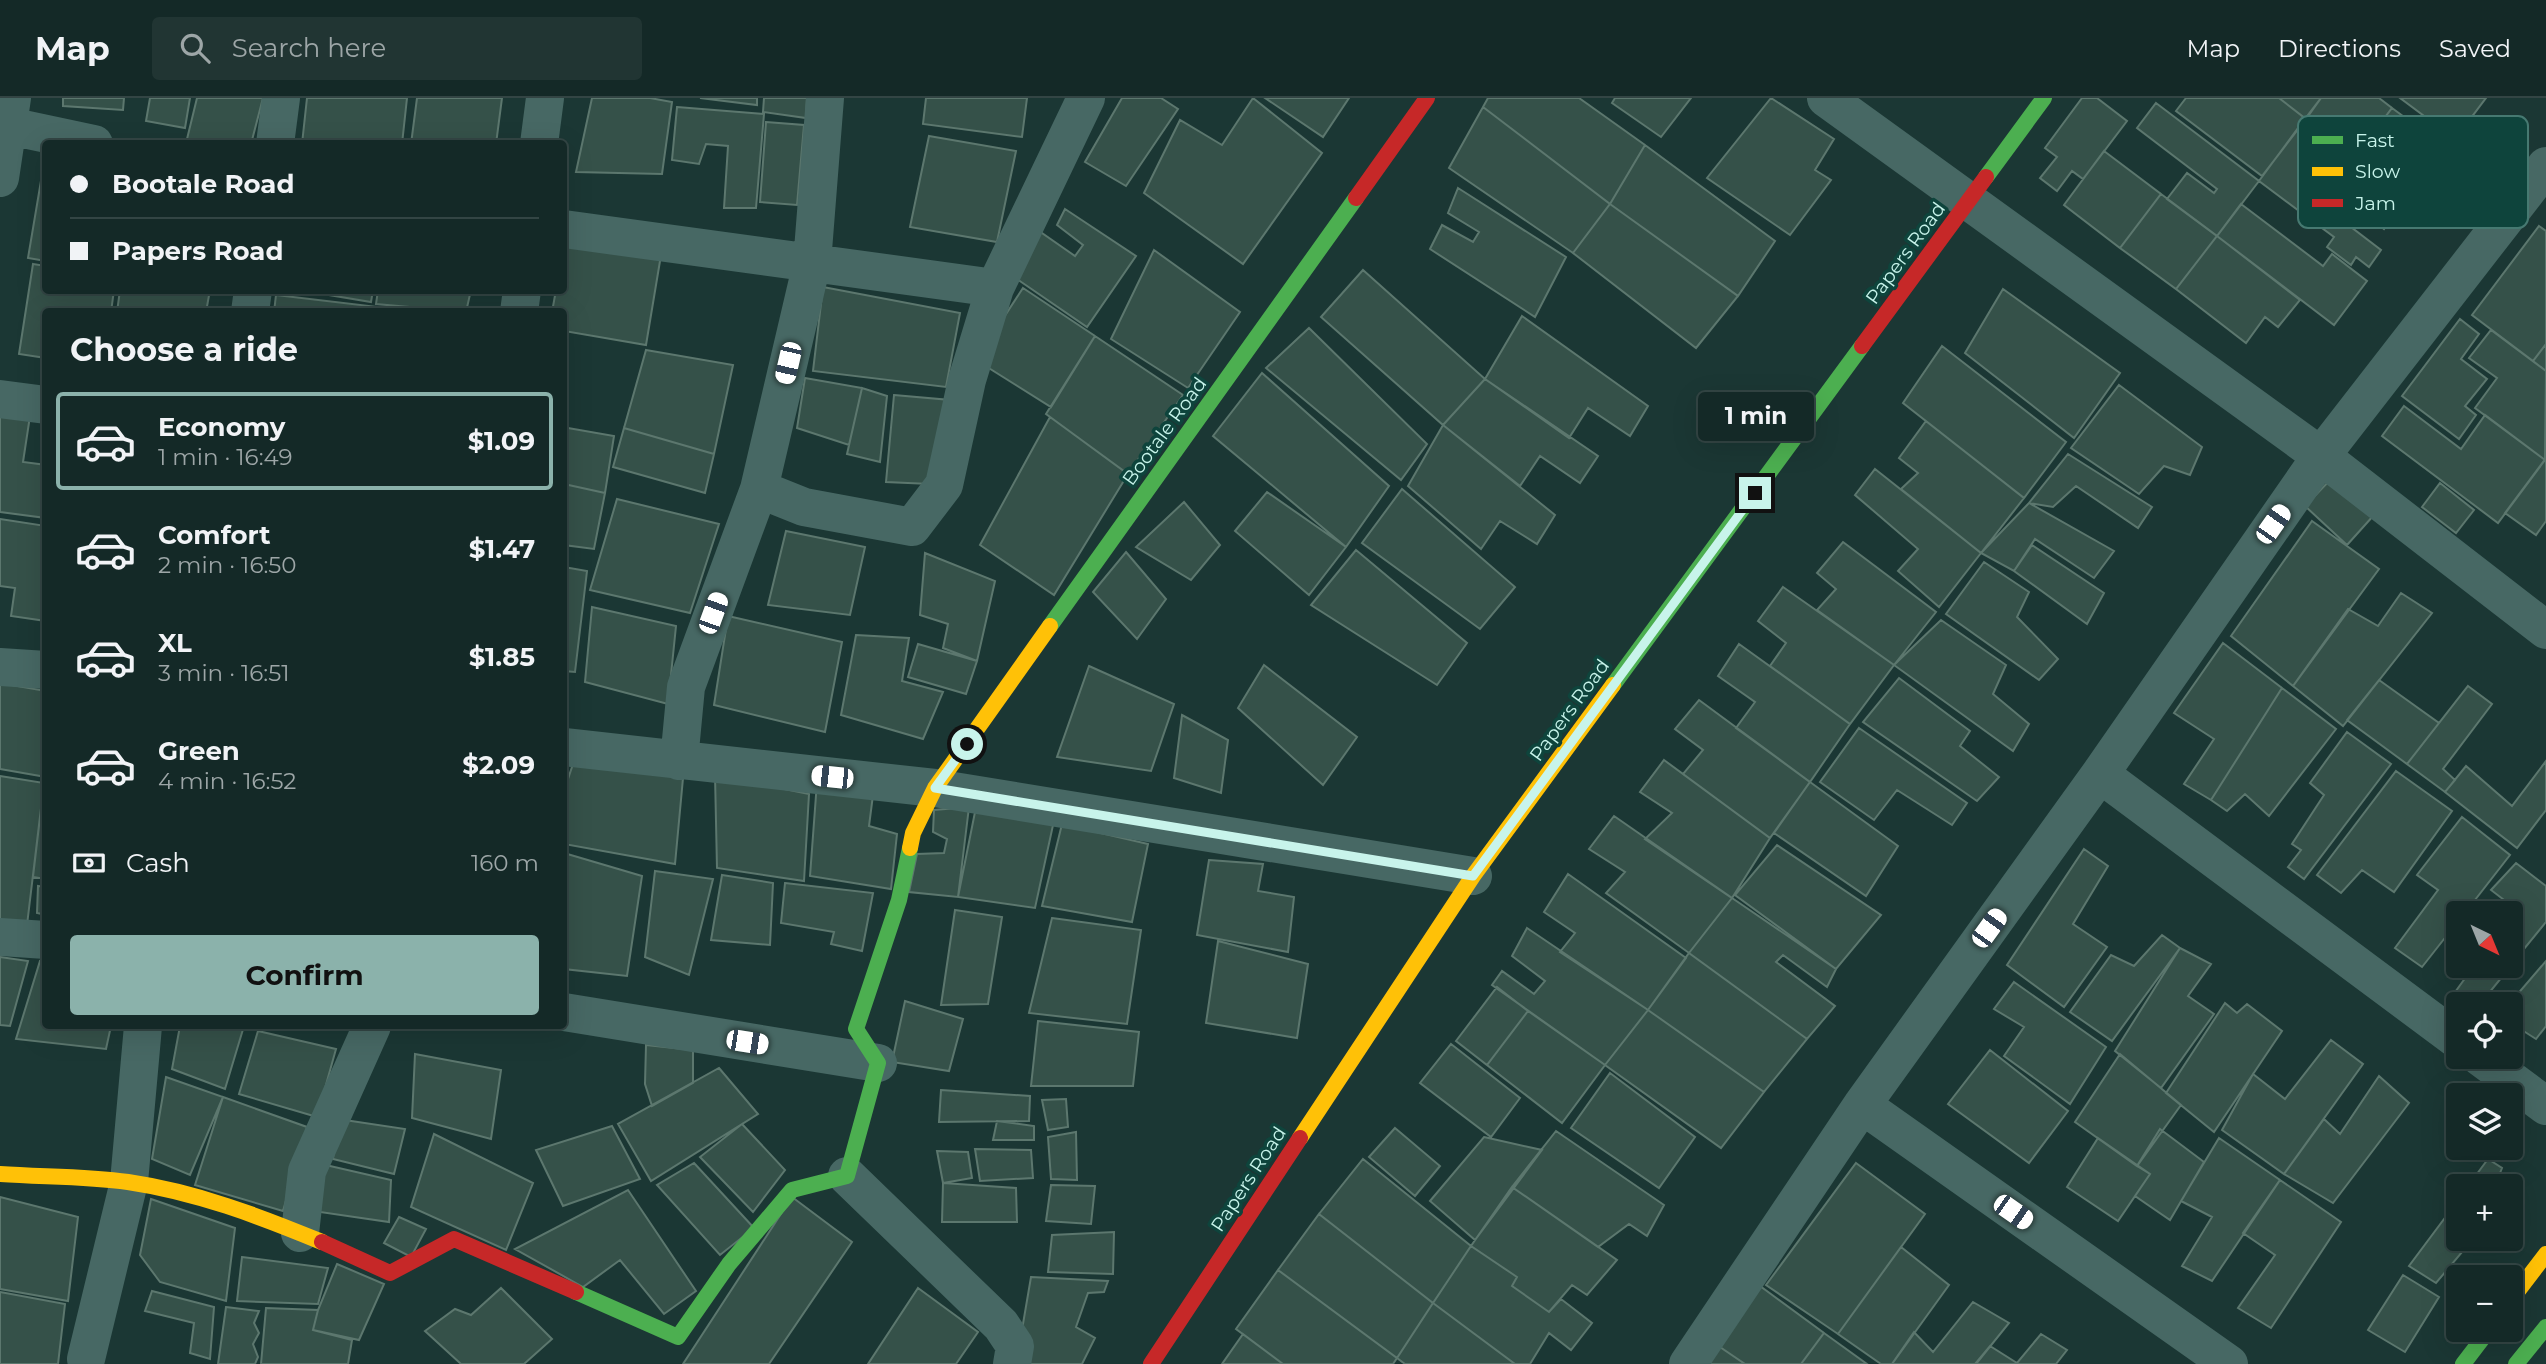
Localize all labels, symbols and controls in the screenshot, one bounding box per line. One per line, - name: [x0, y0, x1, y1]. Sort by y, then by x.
- search box: [152, 17, 642, 80]
- text: Map: [35, 28, 110, 68]
- icon: search: [176, 29, 214, 67]
- text: Search here: [232, 32, 386, 64]
- text: Map: [2187, 34, 2240, 63]
- text: Directions: [2278, 34, 2401, 63]
- text: Saved: [2439, 34, 2511, 63]
- legend: [2298, 116, 2528, 228]
- text: Fast: [2355, 129, 2395, 152]
- text: Slow: [2355, 160, 2400, 183]
- text: Bootale Road: [112, 168, 294, 200]
- text: Jam: [2354, 192, 2396, 215]
- street label: Papers Road: [1861, 198, 1950, 309]
- text: Papers Road: [112, 235, 283, 267]
- text: Choose a ride: [70, 330, 298, 369]
- car: [774, 340, 803, 386]
- street label: Bootale Road: [1117, 373, 1211, 490]
- callout: 1 min: [1697, 392, 1813, 440]
- text: 1 min: [1725, 402, 1787, 430]
- icon: car: [74, 410, 137, 473]
- text: Economy: [158, 411, 285, 443]
- text: $1.09: [468, 425, 535, 457]
- text: 1 min · 16:49: [158, 443, 293, 471]
- route end: [1739, 477, 1771, 509]
- car: [2253, 501, 2294, 547]
- icon: car: [74, 518, 137, 581]
- text: Comfort: [158, 519, 270, 551]
- text: $1.47: [469, 533, 535, 565]
- text: 2 min · 16:50: [158, 551, 297, 579]
- car: [696, 590, 731, 636]
- icon: car: [74, 626, 137, 689]
- text: XL: [158, 627, 192, 659]
- text: $1.85: [469, 641, 535, 673]
- street label: Papers Road: [1525, 655, 1614, 766]
- text: 3 min · 16:51: [158, 659, 290, 687]
- route start: [951, 728, 983, 760]
- icon: car: [74, 734, 137, 797]
- text: Green: [158, 735, 240, 767]
- text: $2.09: [462, 749, 535, 781]
- car: [811, 764, 854, 790]
- text: 4 min · 16:52: [158, 767, 296, 795]
- icon: cash: [70, 844, 108, 882]
- text: Cash: [126, 847, 190, 879]
- text: 160 m: [471, 849, 539, 877]
- north arrow: [2446, 901, 2524, 978]
- map controls: [2446, 901, 2523, 1342]
- car: [1969, 905, 2010, 951]
- button: Confirm: [70, 935, 539, 1015]
- button: locate: [2446, 992, 2523, 1069]
- car: [725, 1028, 770, 1056]
- button: layers: [2446, 1083, 2523, 1160]
- street label: Papers Road: [1206, 1123, 1291, 1236]
- button: +: [2446, 1174, 2523, 1251]
- car: [1990, 1191, 2037, 1233]
- button: −: [2446, 1265, 2523, 1342]

